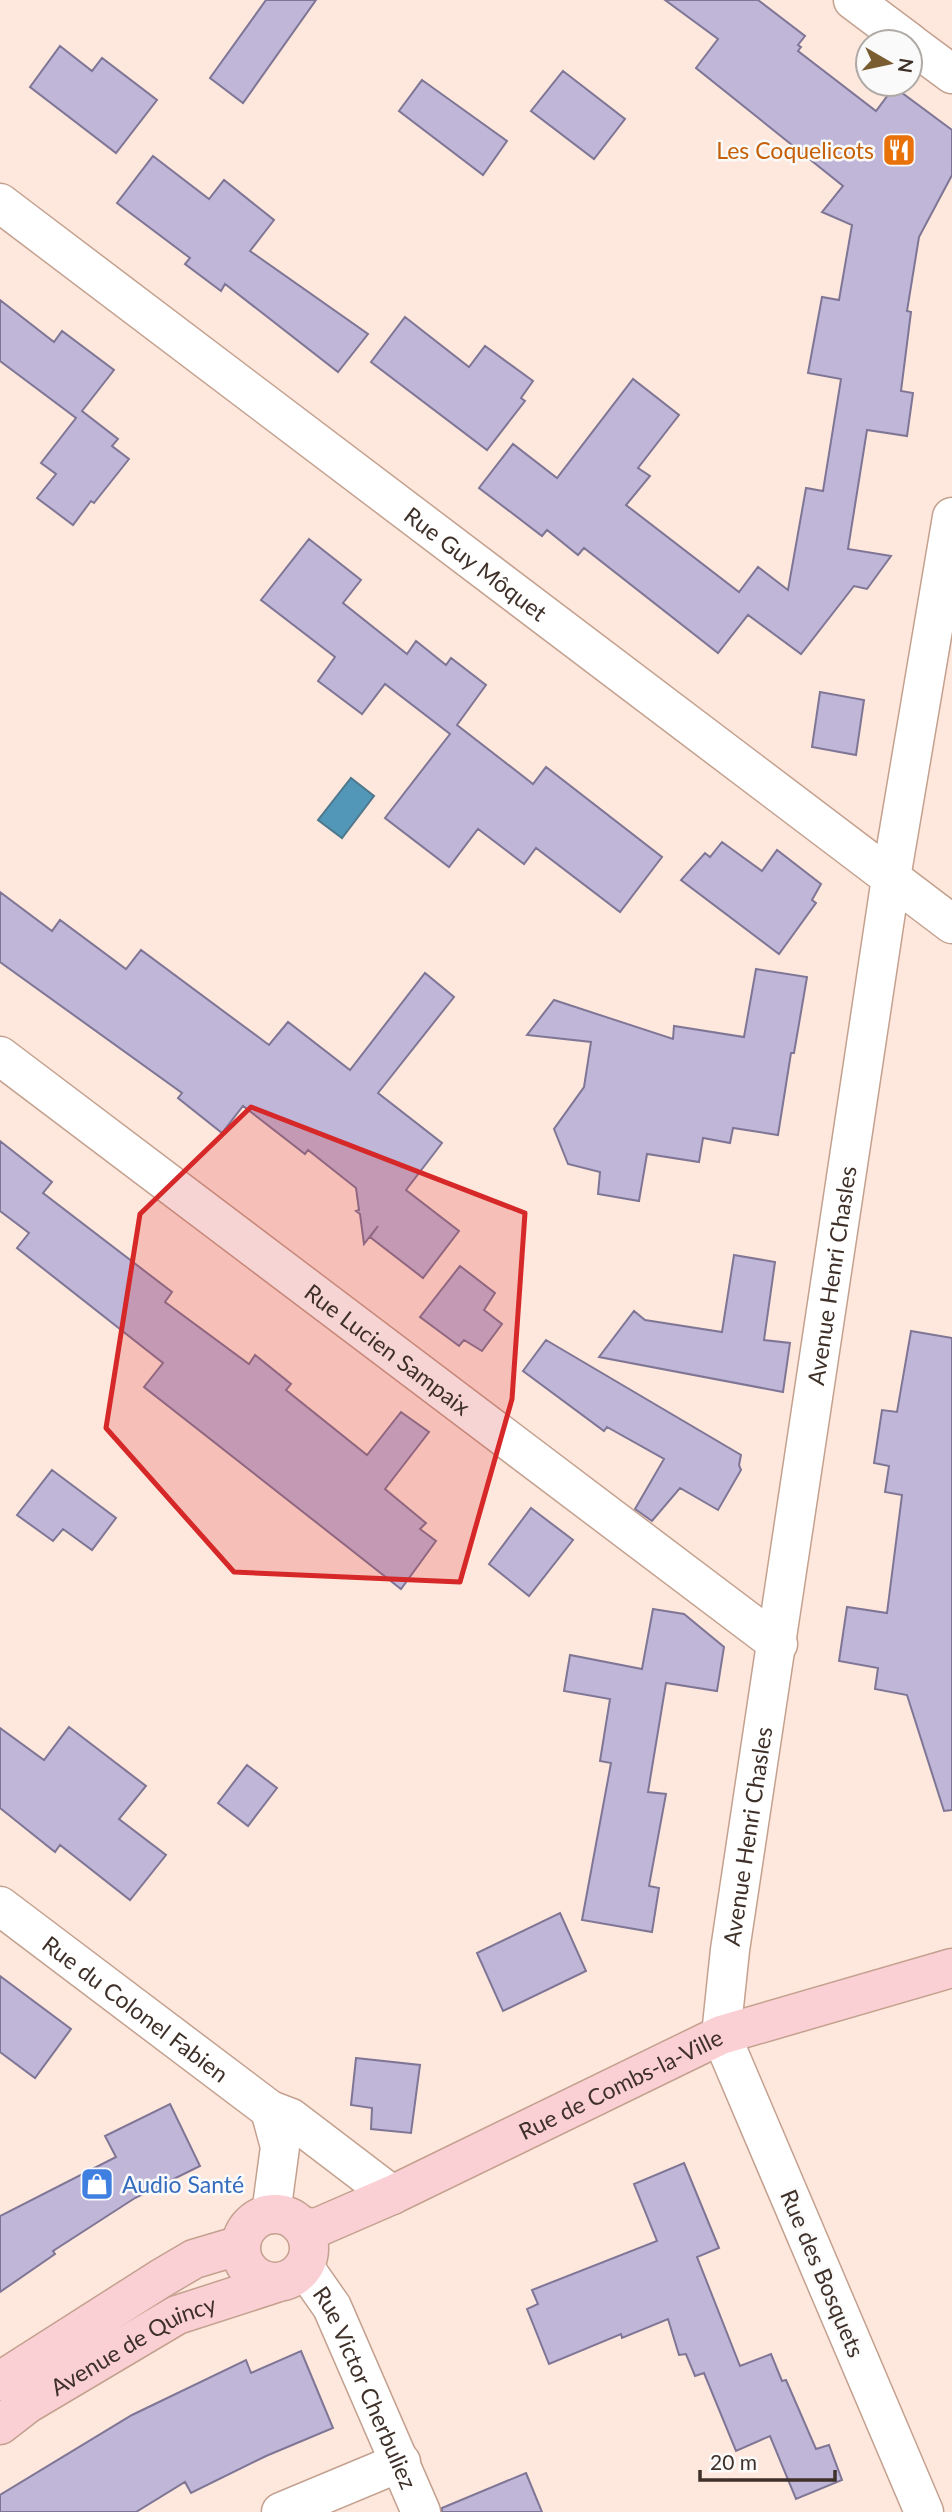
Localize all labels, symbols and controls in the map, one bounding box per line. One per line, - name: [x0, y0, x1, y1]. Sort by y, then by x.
- north arrow: [854, 28, 924, 98]
- text: N: [894, 57, 919, 75]
- restaurant icon: Les Coquelicots: [880, 131, 918, 169]
- place label: Les Coquelicots: [716, 136, 874, 164]
- street label: Rue Guy Môquet: [399, 500, 553, 627]
- street label: Avenue Henri Chasles: [801, 1164, 862, 1387]
- street label: Rue Lucien Sampaix: [299, 1277, 476, 1421]
- street label: Avenue Henri Chasles: [717, 1725, 777, 1948]
- street label: Rue du Colonel Fabien: [37, 1929, 234, 2088]
- street label: Rue de Combs-la-Ville: [514, 2023, 727, 2145]
- shop icon: Audio Santé: [78, 2165, 116, 2203]
- place label: Audio Santé: [122, 2170, 244, 2198]
- street label: Rue des Bosquets: [775, 2185, 871, 2361]
- street label: Rue Victor Cherbuliez: [308, 2281, 423, 2493]
- street label: Avenue de Quincy: [45, 2289, 220, 2401]
- scale bar: [700, 2438, 835, 2482]
- text: 20 m: [710, 2449, 757, 2474]

